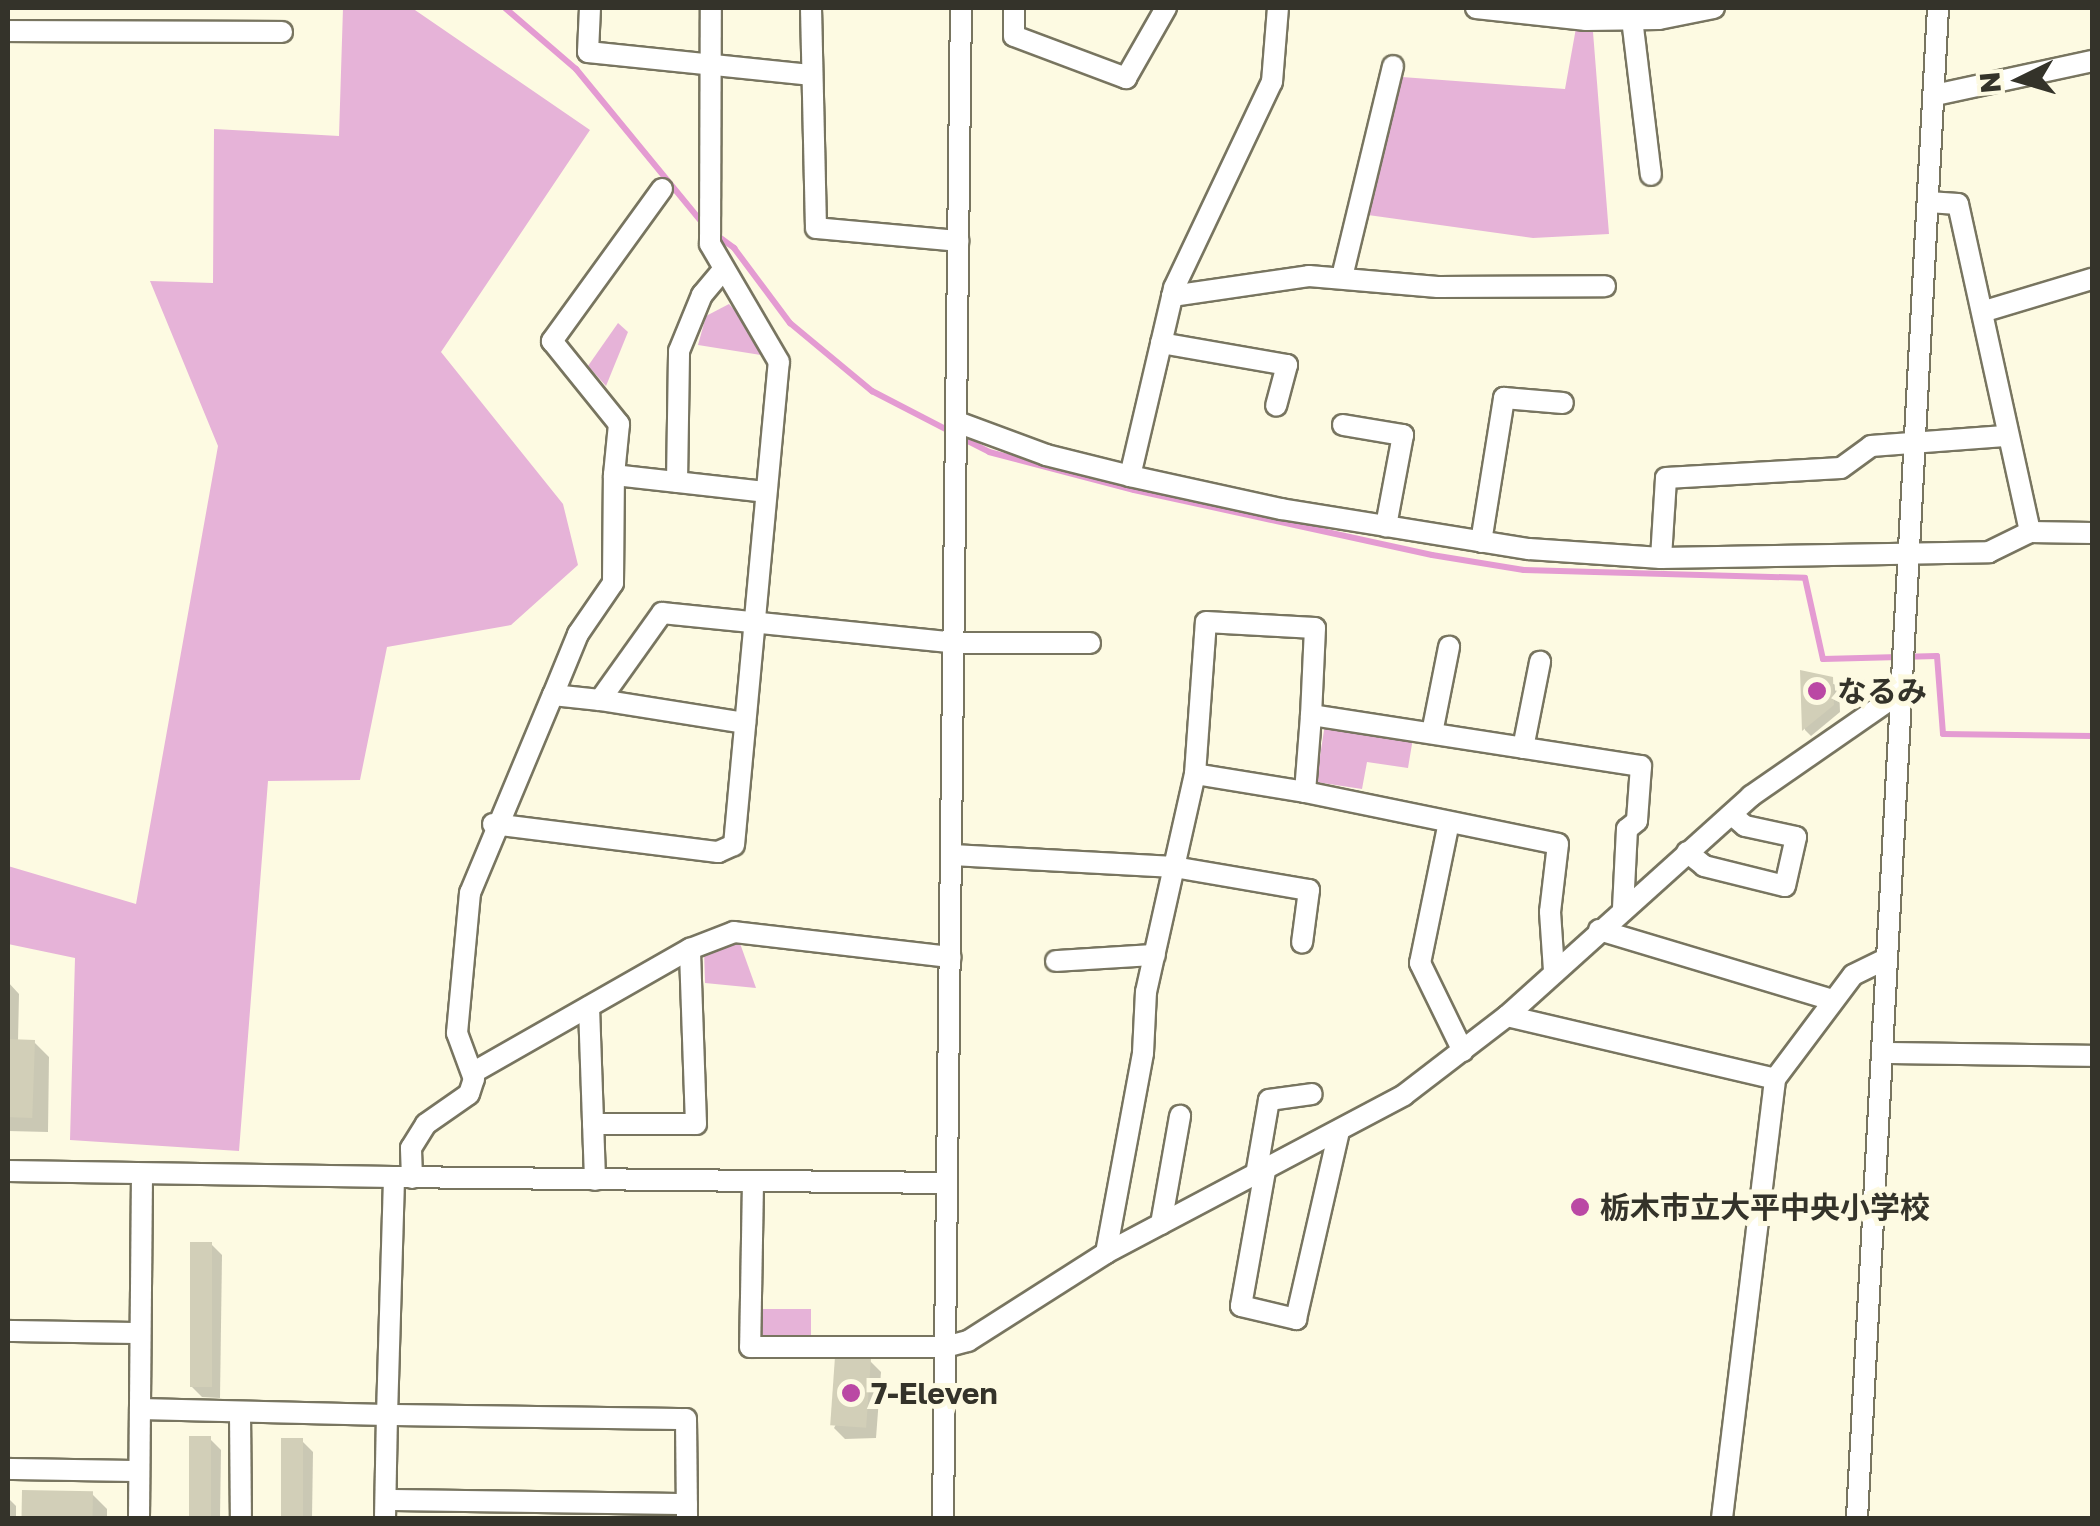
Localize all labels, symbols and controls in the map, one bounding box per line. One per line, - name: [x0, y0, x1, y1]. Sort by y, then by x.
- north arrow: [1970, 30, 2070, 130]
- text: N: [1972, 71, 2007, 95]
- place label: なるみ: [1837, 673, 1927, 709]
- marker: なるみ: [1806, 680, 1828, 702]
- place label: 栃木市立大平中央小学校: [1600, 1189, 1930, 1225]
- marker: 栃木市立大平中央小学校: [1569, 1196, 1591, 1218]
- place label: 7-Eleven: [871, 1375, 998, 1411]
- marker: 7-Eleven: [840, 1382, 862, 1404]

